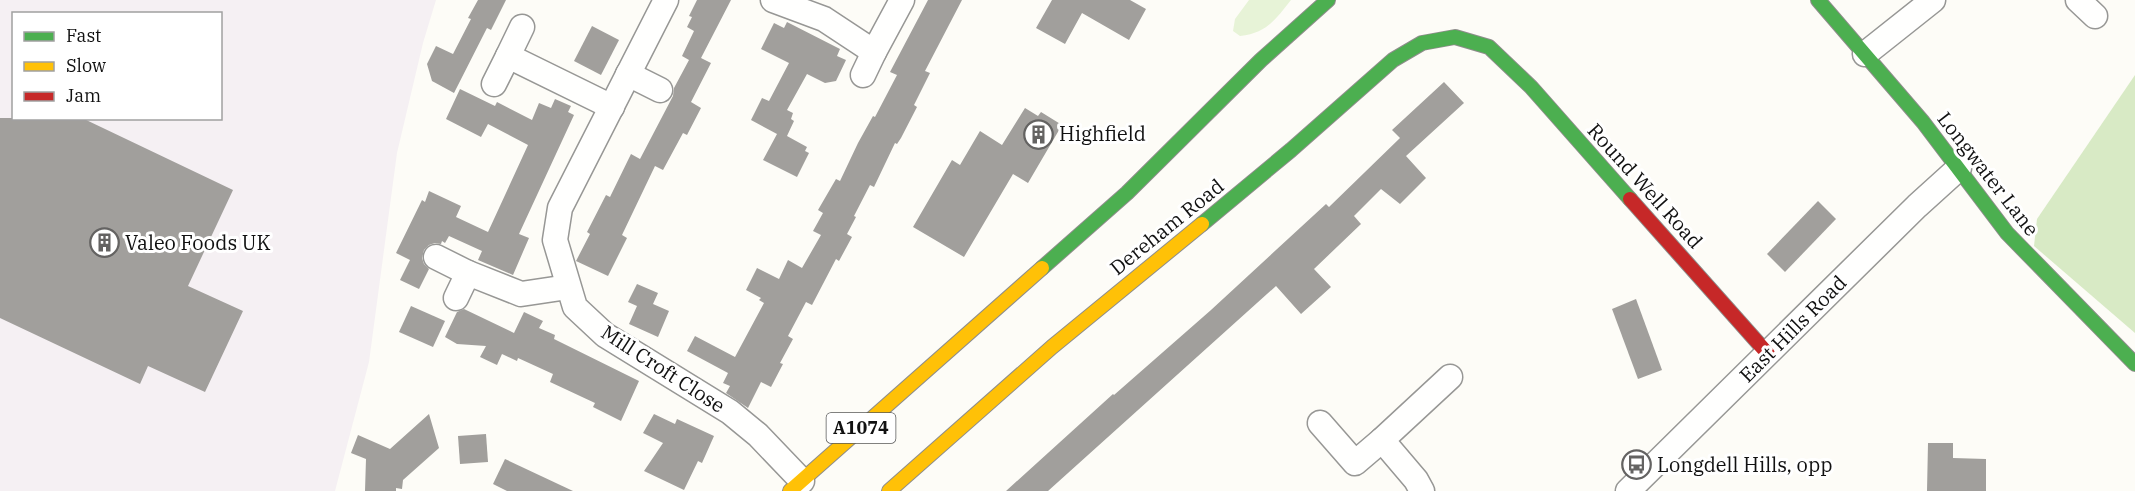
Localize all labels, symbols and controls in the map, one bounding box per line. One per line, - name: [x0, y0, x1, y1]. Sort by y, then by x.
- legend: [12, 12, 222, 120]
- text: Fast: [66, 24, 101, 47]
- text: Slow: [66, 54, 106, 77]
- text: Jam: [66, 84, 101, 107]
- street label: Longwater Lane: [1931, 106, 2045, 241]
- street label: Round Well Road: [1582, 117, 1709, 254]
- building icon: Highfield: [1022, 118, 1054, 150]
- place label: Highfield: [1059, 120, 1146, 147]
- street label: Dereham Road: [1104, 172, 1229, 281]
- building icon: Valeo Foods UK: [88, 227, 120, 259]
- place label: Valeo Foods UK: [125, 229, 271, 256]
- street label: East Hills Road: [1733, 269, 1852, 388]
- street label: Mill Croft Close: [596, 318, 730, 419]
- road number: A1074: [826, 413, 896, 443]
- bus stop icon: Longdell Hills, opp: [1620, 449, 1652, 481]
- place label: Longdell Hills, opp: [1657, 451, 1832, 478]

